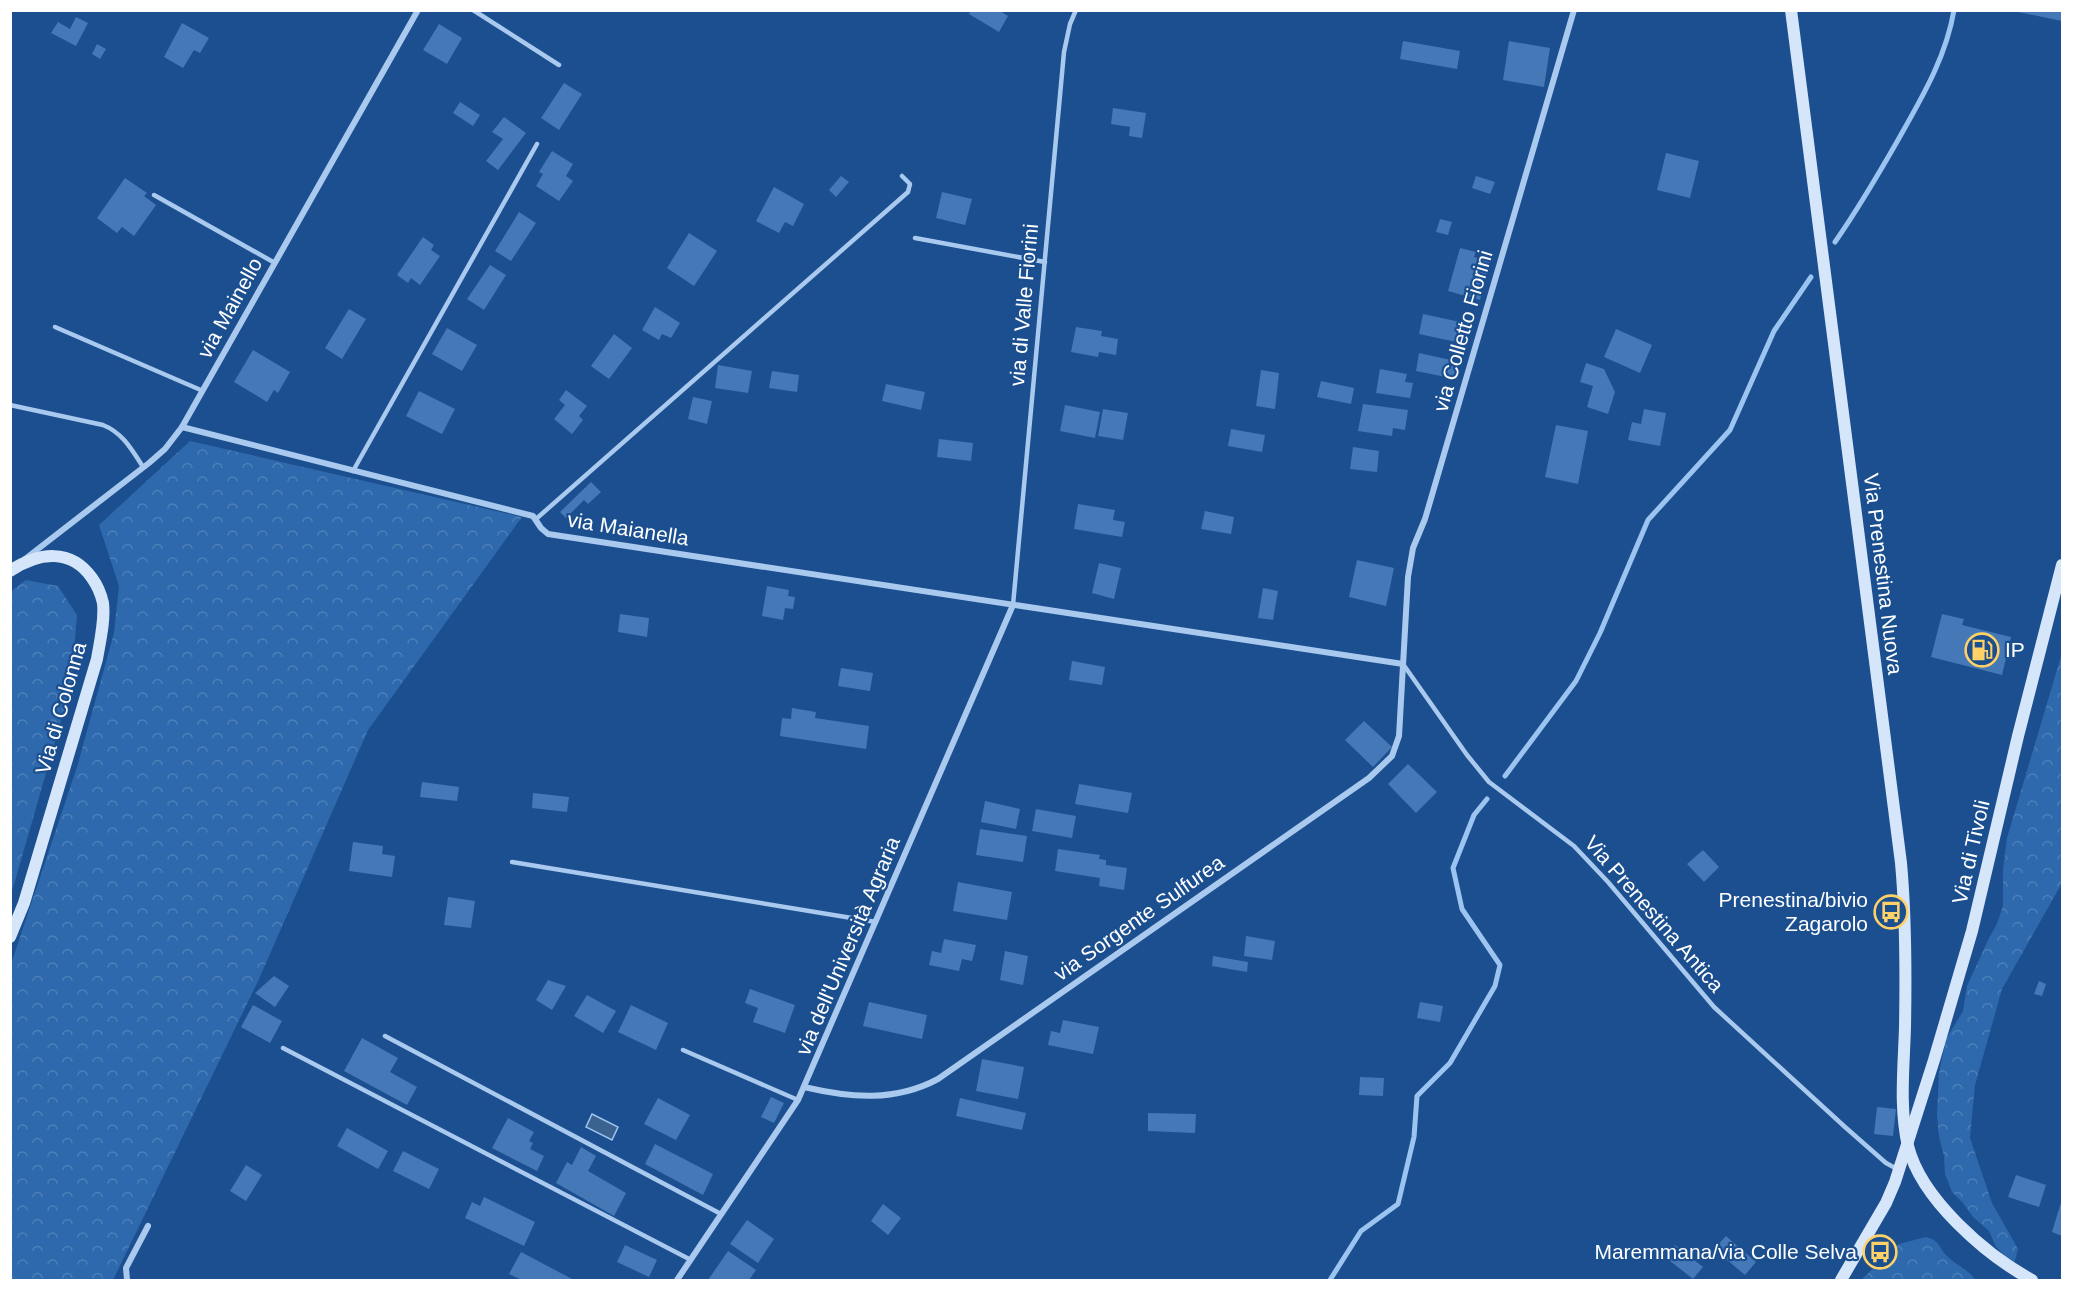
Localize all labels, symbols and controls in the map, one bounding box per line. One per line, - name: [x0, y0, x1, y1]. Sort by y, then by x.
- street label: via di Valle Fiorini: [1005, 223, 1042, 387]
- street label: via Colletto Fiorini: [1428, 247, 1497, 414]
- street label: via Mainello: [193, 254, 267, 362]
- street label: Via Prenestina Nuova: [1860, 472, 1907, 676]
- street label: via Maianella: [566, 508, 691, 550]
- fuel station icon: IP: [1964, 632, 2000, 668]
- place label: IP: [2005, 638, 2025, 661]
- street label: Via di Colonna: [31, 639, 90, 777]
- street label: Via di Tivoli: [1947, 798, 1994, 906]
- street label: Via Prenestina Antica: [1580, 831, 1729, 997]
- street label: via dell'Università Agraria: [791, 833, 904, 1059]
- street label: via Sorgente Sulfurea: [1049, 850, 1228, 985]
- place label: Prenestina/bivio Zagarolo: [1719, 888, 1868, 935]
- bus stop icon: Prenestina/bivio Zagarolo: [1873, 894, 1909, 930]
- bus stop icon: Maremmana/via Colle Selva: [1862, 1234, 1898, 1270]
- place label: Maremmana/via Colle Selva: [1594, 1240, 1857, 1263]

